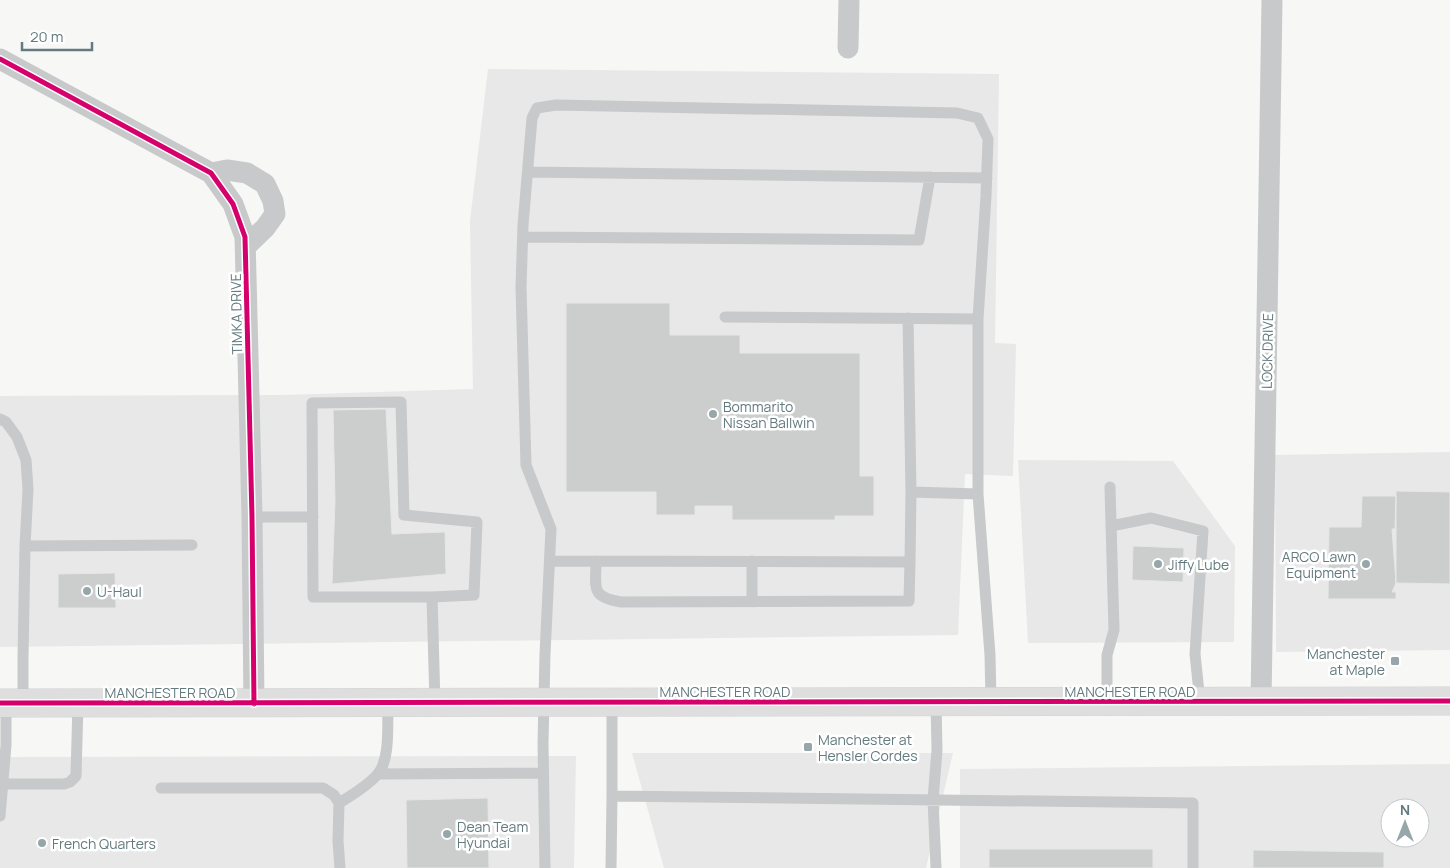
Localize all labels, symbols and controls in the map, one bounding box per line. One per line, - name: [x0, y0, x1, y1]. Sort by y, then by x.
- scale bar: [22, 20, 92, 52]
- text: 20 m: [30, 26, 63, 47]
- street label: TIMKA DRIVE: [226, 273, 246, 355]
- street label: LOCK DRIVE: [1257, 313, 1277, 389]
- place label: Bommarito Nissan Ballwin: [723, 397, 815, 432]
- marker: Bommarito Nissan Ballwin: [707, 408, 719, 420]
- place label: ARCO Lawn Equipment: [1282, 547, 1356, 582]
- place label: Jiffy Lube: [1168, 555, 1229, 574]
- marker: Jiffy Lube: [1152, 558, 1164, 570]
- marker: ARCO Lawn Equipment: [1360, 558, 1372, 570]
- place label: U-Haul: [97, 582, 142, 601]
- marker: U-Haul: [81, 585, 93, 597]
- place label: Manchester at Maple: [1307, 644, 1385, 679]
- marker: Manchester at Maple: [1389, 655, 1401, 667]
- street label: MANCHESTER ROAD: [660, 682, 790, 701]
- street label: MANCHESTER ROAD: [1065, 682, 1195, 701]
- street label: MANCHESTER ROAD: [105, 683, 235, 702]
- place label: Manchester at Hensler Cordes: [818, 730, 918, 765]
- marker: Manchester at Hensler Cordes: [802, 741, 814, 753]
- north arrow: [1380, 798, 1430, 848]
- text: N: [1400, 800, 1410, 819]
- place label: Dean Team Hyundai: [457, 817, 528, 852]
- marker: Dean Team Hyundai: [441, 828, 453, 840]
- place label: French Quarters: [52, 834, 156, 853]
- marker: French Quarters: [36, 837, 48, 849]

